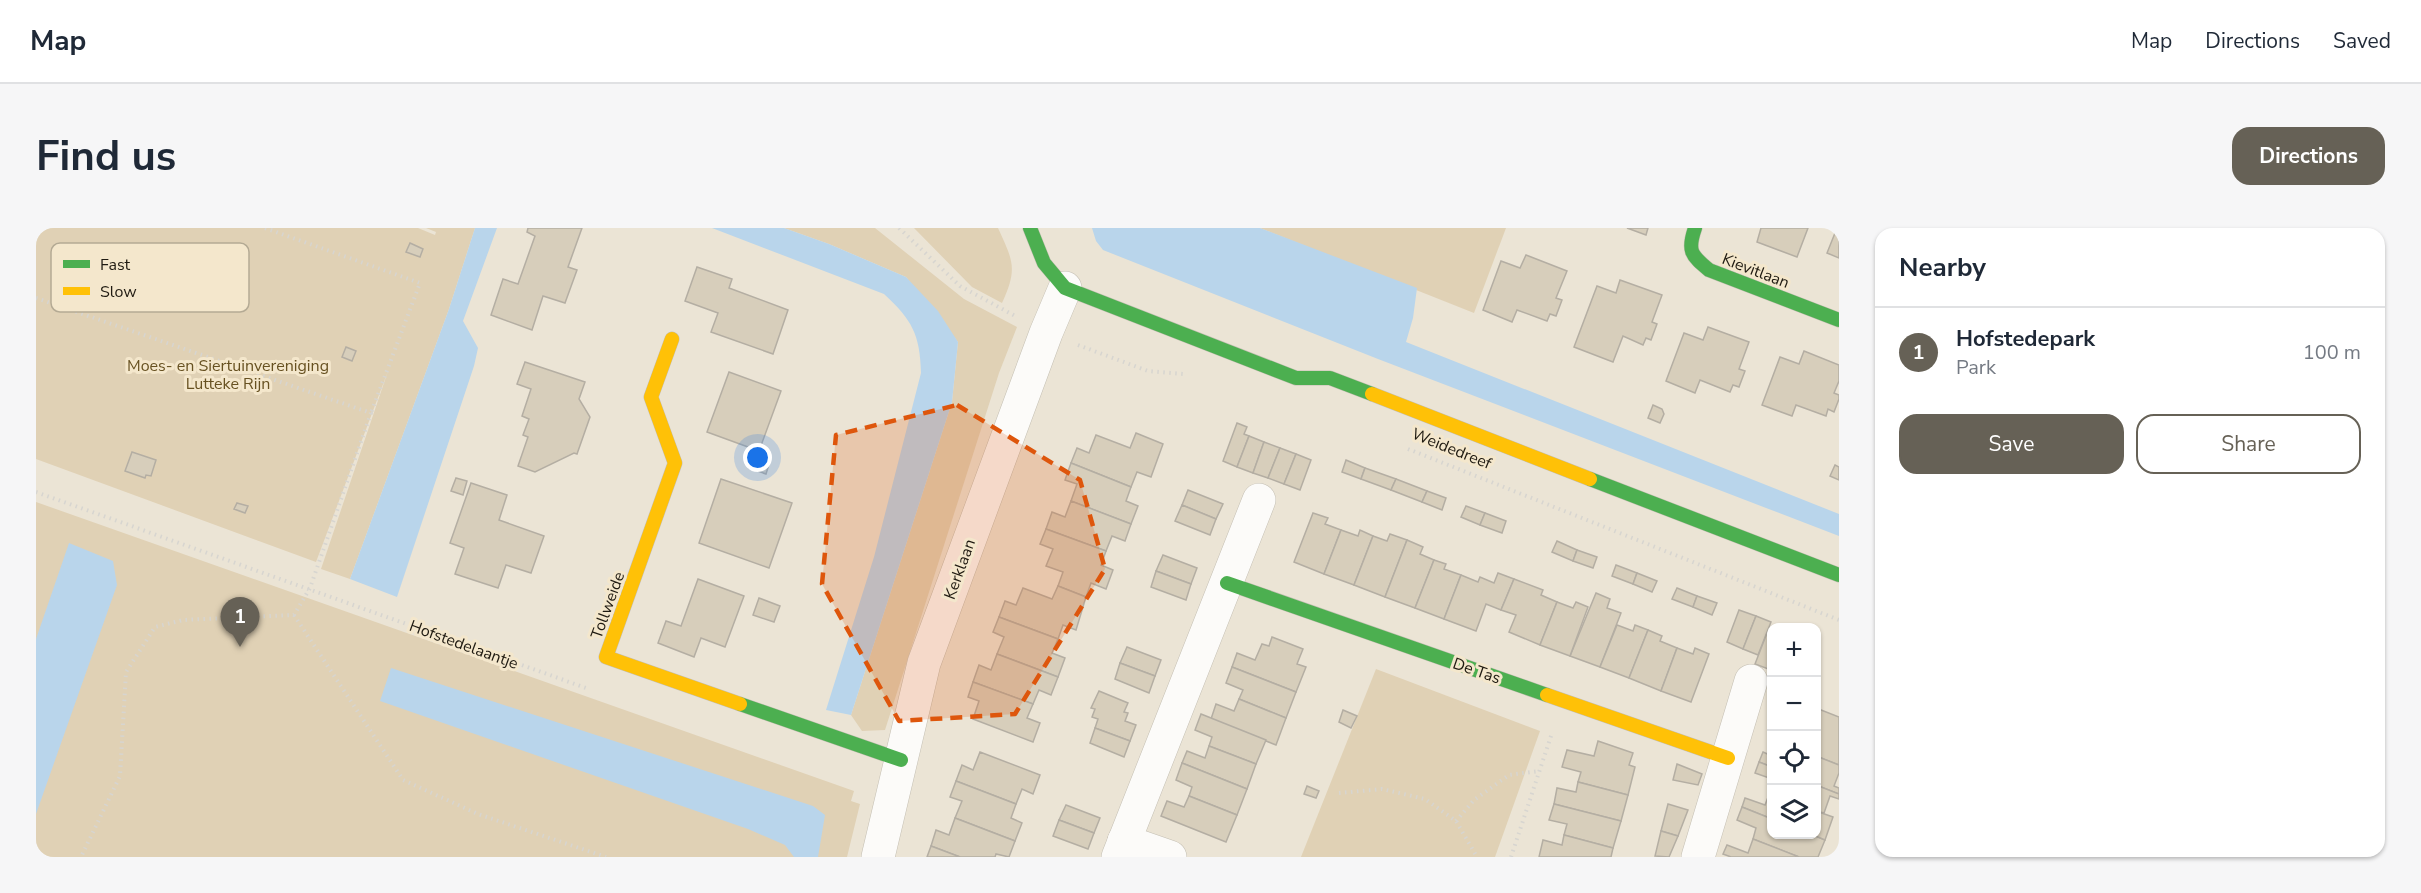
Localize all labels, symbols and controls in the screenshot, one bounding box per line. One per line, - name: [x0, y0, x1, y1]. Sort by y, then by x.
- text: Map: [30, 22, 86, 60]
- text: Map: [2131, 27, 2172, 55]
- text: Directions: [2205, 27, 2300, 55]
- text: Saved: [2333, 27, 2391, 55]
- button: Directions: [2232, 127, 2385, 185]
- text: Find us: [36, 128, 176, 185]
- legend: [51, 243, 249, 312]
- street label: Kievitlaan: [1719, 248, 1792, 294]
- text: Nearby: [1899, 250, 1986, 285]
- text: Fast: [100, 254, 131, 276]
- text: Slow: [100, 281, 137, 303]
- text: Hofstedepark: [1956, 324, 2095, 354]
- text: 1: [1913, 339, 1925, 366]
- text: 100 m: [2303, 339, 2361, 366]
- text: Park: [1956, 354, 1996, 381]
- park label: Moes- en Siertuinvereniging Lutteke Rijn: [127, 355, 329, 395]
- button: Save: [1899, 414, 2124, 474]
- button: Share: [2136, 414, 2361, 474]
- street label: Weidedreef: [1409, 423, 1495, 475]
- your location: [743, 443, 772, 472]
- street label: Kerklaan: [939, 536, 981, 603]
- street label: Tollweide: [586, 569, 630, 642]
- pin: 1: [220, 598, 260, 647]
- street label: Hofstedelaantje: [406, 615, 521, 675]
- map controls: [1767, 623, 1821, 839]
- button: +: [1767, 623, 1821, 677]
- street label: De Tas: [1450, 653, 1503, 689]
- button: −: [1767, 677, 1821, 731]
- button: locate: [1767, 731, 1821, 785]
- button: layers: [1767, 785, 1821, 839]

